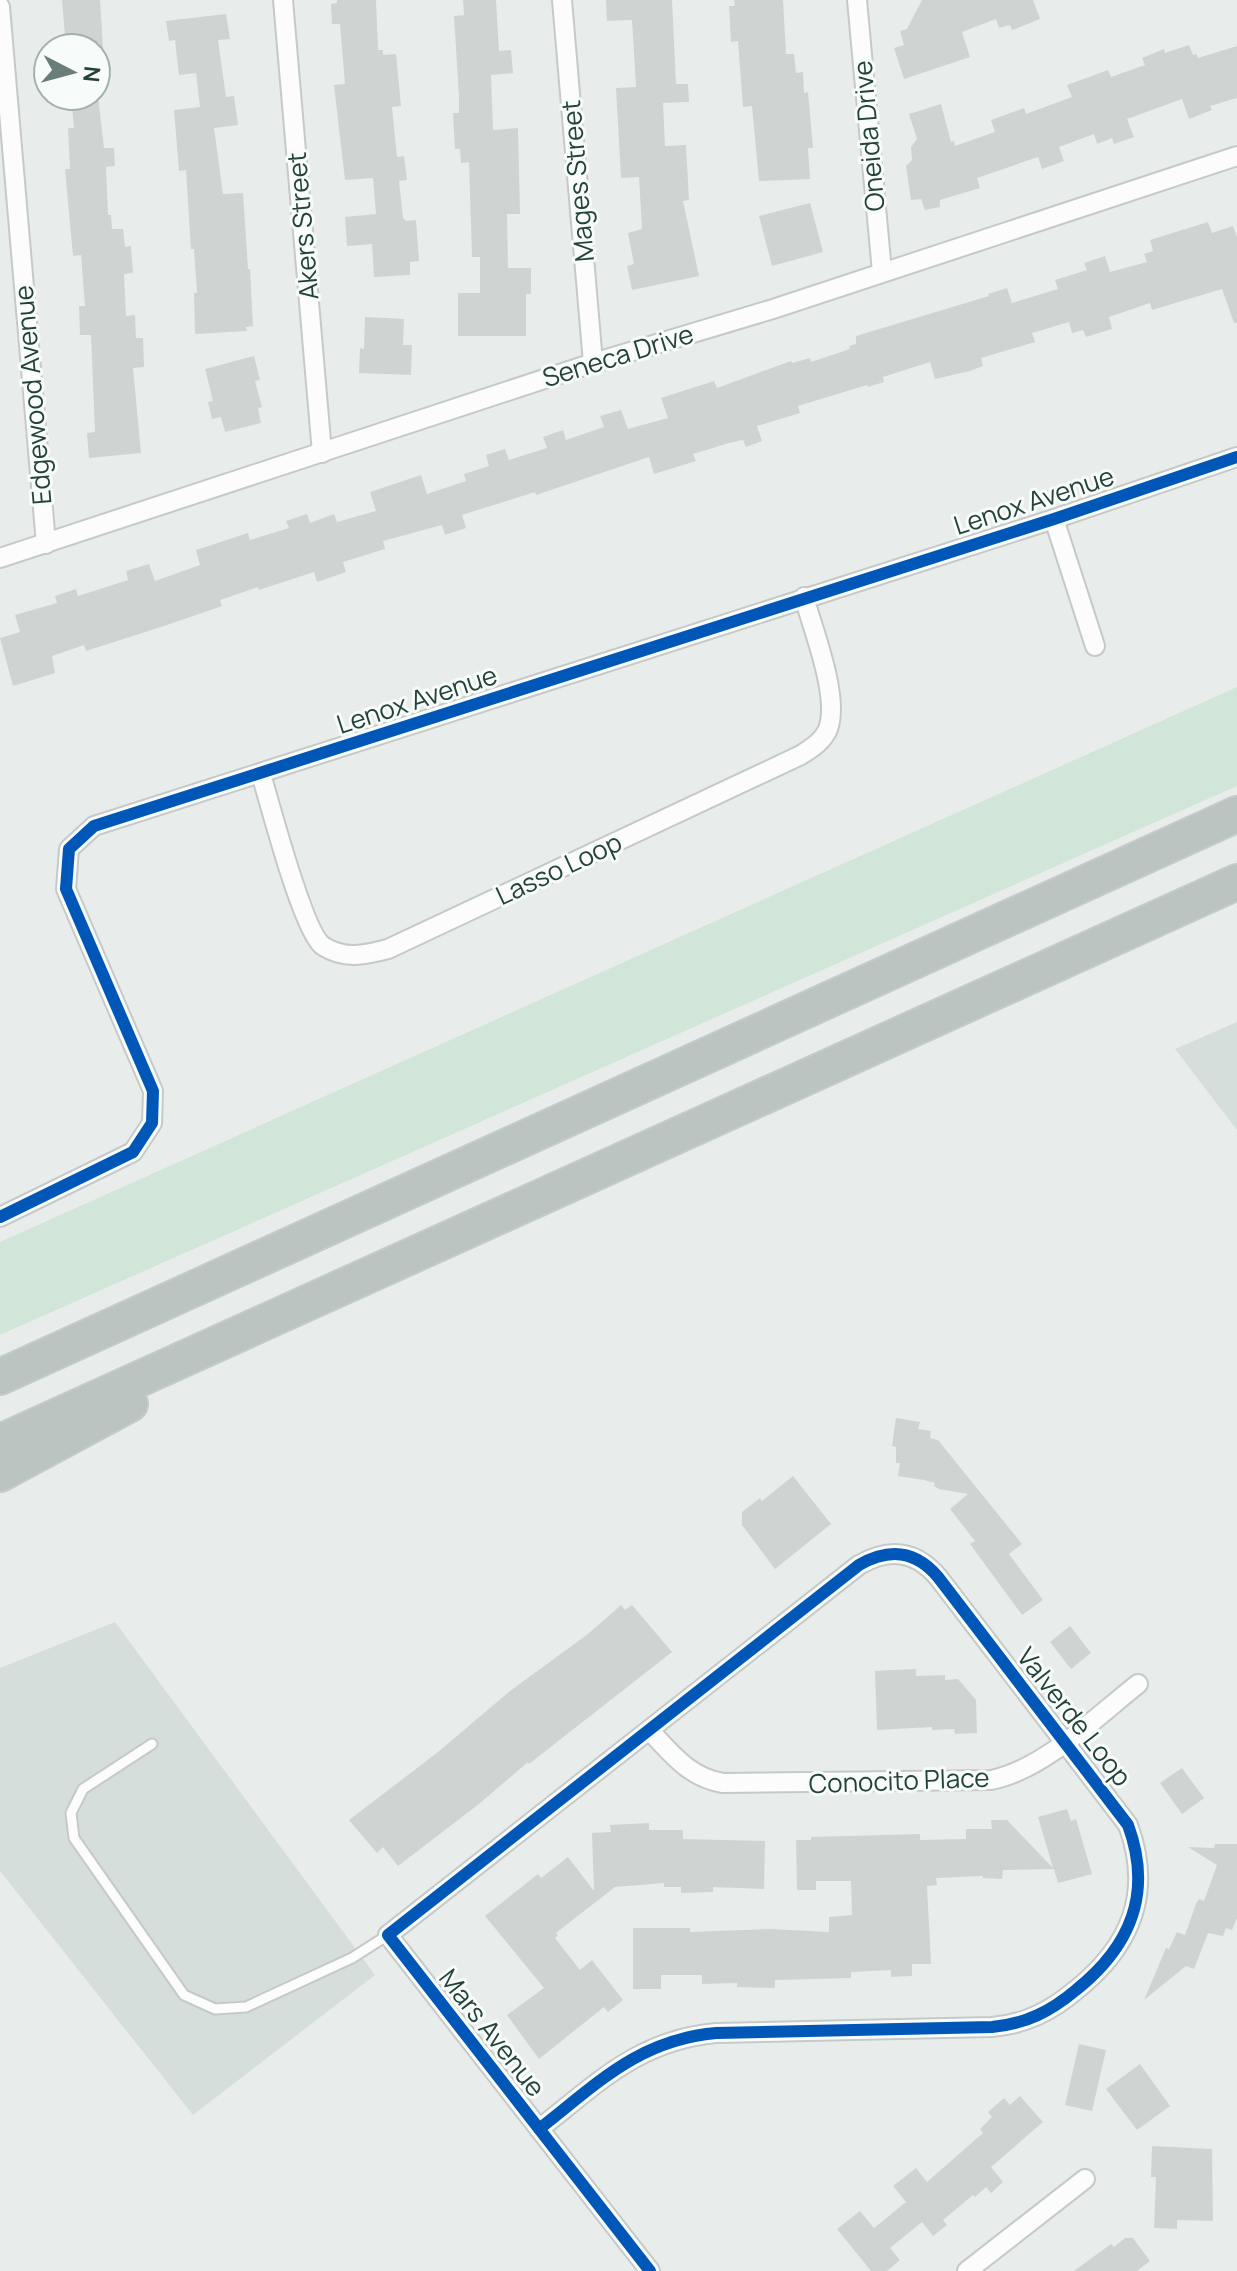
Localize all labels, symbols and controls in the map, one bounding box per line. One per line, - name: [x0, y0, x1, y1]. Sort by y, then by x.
- north arrow: [32, 32, 112, 112]
- street label: Oneida Drive: [843, 59, 893, 213]
- text: N: [76, 65, 108, 84]
- street label: Mages Street: [552, 99, 602, 263]
- street label: Akers Street: [278, 151, 326, 302]
- street label: Edgewood Avenue: [4, 284, 60, 506]
- street label: Seneca Drive: [538, 315, 698, 395]
- street label: Lenox Avenue: [949, 457, 1118, 543]
- street label: Lenox Avenue: [332, 656, 501, 742]
- street label: Lasso Loop: [490, 823, 627, 913]
- street label: Valverde Loop: [1009, 1639, 1140, 1793]
- street label: Conocito Place: [808, 1759, 990, 1801]
- street label: Mars Avenue: [432, 1961, 554, 2104]

